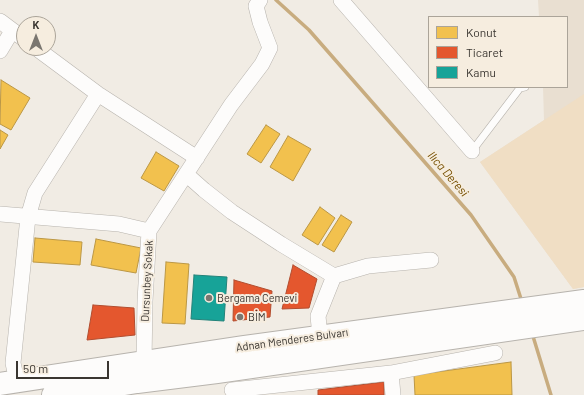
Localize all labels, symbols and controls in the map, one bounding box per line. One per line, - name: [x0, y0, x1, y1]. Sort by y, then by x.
- north arrow: [16, 16, 56, 56]
- legend: [428, 16, 568, 88]
- text: K: [33, 18, 39, 31]
- text: Konut: [466, 25, 497, 39]
- text: Ticaret: [466, 45, 503, 59]
- text: Kamu: [466, 65, 496, 79]
- water label: Ilıca Deresi: [424, 148, 472, 200]
- street label: Dursunbey Sokak: [138, 240, 156, 322]
- place label: Bergama Cemevi: [217, 291, 297, 305]
- marker: Bergama Cemevi: [204, 293, 214, 303]
- place label: BİM: [248, 310, 266, 324]
- marker: BİM: [235, 312, 245, 322]
- street label: Adnan Menderes Bulvarı: [235, 326, 349, 354]
- scale bar: [18, 353, 111, 379]
- text: 50 m: [23, 361, 48, 375]

